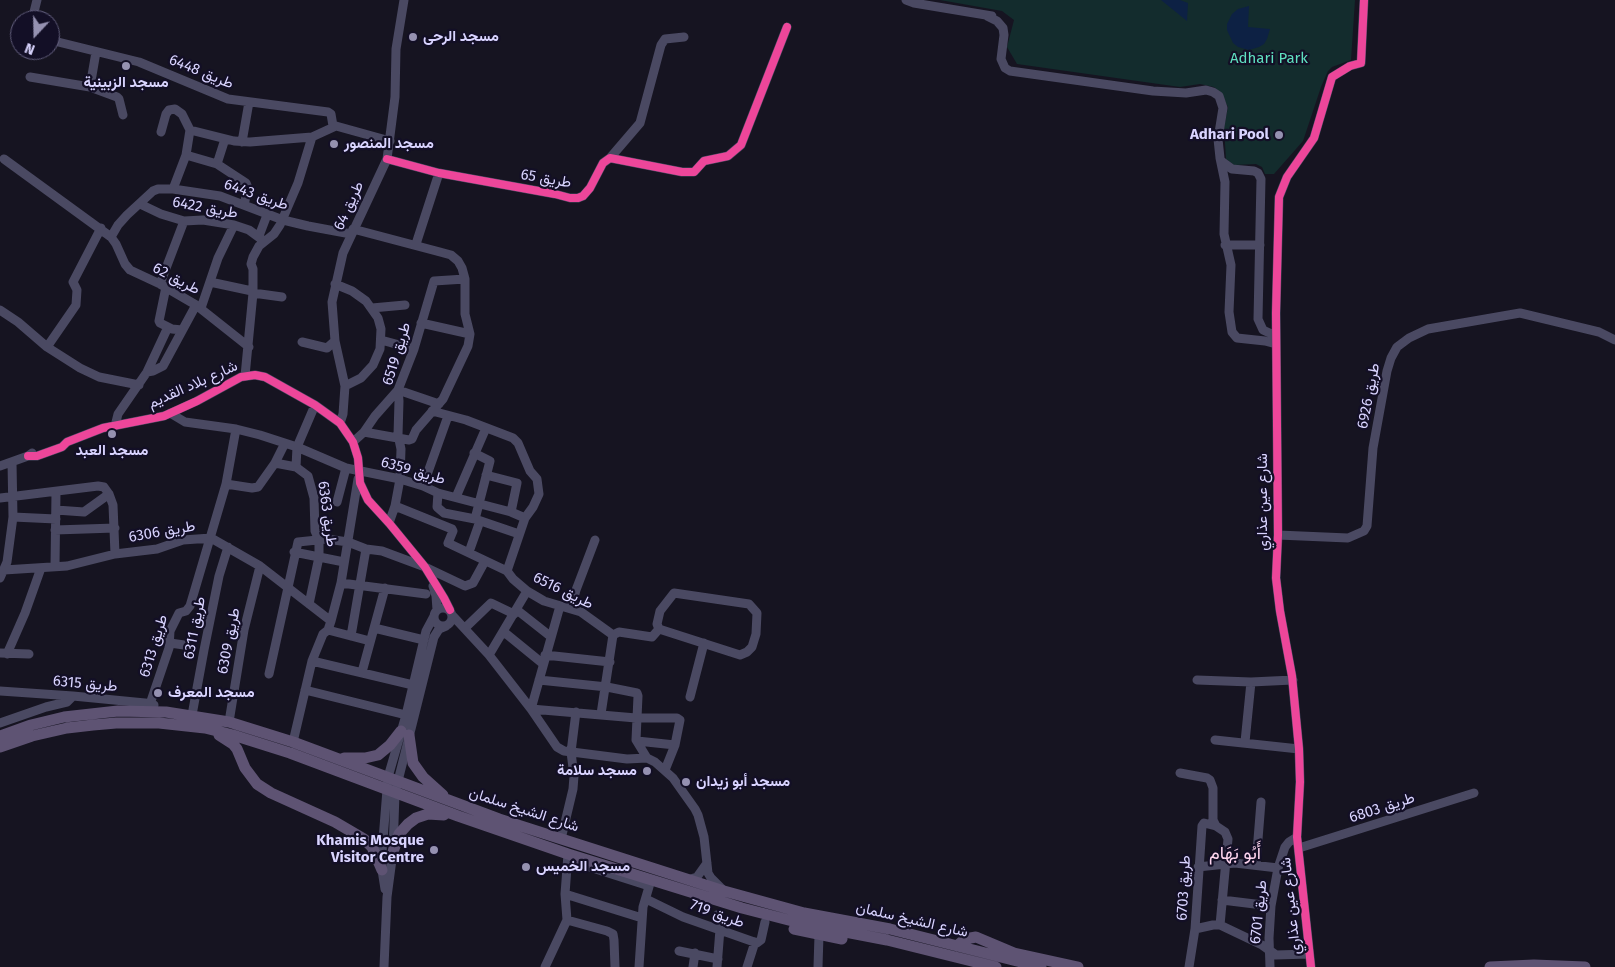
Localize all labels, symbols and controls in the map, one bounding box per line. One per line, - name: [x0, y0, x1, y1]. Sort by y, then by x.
- north arrow: [10, 10, 60, 60]
- place label: مسجد الرحى: [423, 28, 499, 46]
- marker: مسجد الرحى: [407, 31, 419, 43]
- text: N: [22, 39, 37, 58]
- park label: Adhari Park: [1230, 50, 1308, 68]
- street label: طريق 6448: [166, 51, 236, 93]
- marker: مسجد الزبينية: [120, 60, 132, 72]
- place label: مسجد الزبينية: [83, 74, 169, 92]
- place label: Adhari Pool: [1190, 126, 1269, 144]
- marker: Adhari Pool: [1273, 129, 1285, 141]
- place label: مسجد المنصور: [344, 135, 434, 153]
- marker: مسجد المنصور: [328, 138, 340, 150]
- street label: طريق 65: [519, 166, 573, 192]
- street label: طريق 6443: [221, 176, 291, 214]
- street label: طريق 64: [330, 179, 368, 233]
- street label: طريق 6422: [171, 193, 239, 223]
- street label: طريق 62: [149, 259, 203, 299]
- street label: طريق 6519: [379, 320, 415, 388]
- street label: شارع بلاد القديم: [145, 357, 241, 413]
- street label: طريق 6926: [1354, 362, 1384, 430]
- marker: مسجد العبد: [106, 428, 118, 440]
- place label: مسجد العبد: [75, 442, 149, 460]
- street label: طريق 6359: [379, 453, 447, 489]
- street label: شارع عين عذاري: [1254, 453, 1272, 551]
- street label: طريق 6363: [313, 480, 341, 548]
- street label: طريق 6306: [127, 517, 197, 547]
- street label: طريق 6516: [530, 569, 596, 613]
- street label: طريق 6311: [180, 595, 210, 661]
- street label: طريق 6309: [214, 606, 244, 676]
- street label: طريق 6313: [136, 612, 172, 680]
- street label: طريق 6315: [52, 672, 118, 696]
- place label: مسجد المعرف: [168, 684, 255, 702]
- marker: مسجد المعرف: [152, 687, 164, 699]
- place label: مسجد سلامة: [557, 762, 637, 780]
- marker: مسجد سلامة: [641, 765, 653, 777]
- place label: مسجد أبو زيدان: [696, 773, 790, 791]
- marker: مسجد أبو زيدان: [680, 776, 692, 788]
- street label: شارع الشيخ سلمان: [467, 784, 581, 836]
- street label: طريق 6803: [1347, 789, 1417, 827]
- place label: Khamis Mosque Visitor Centre: [316, 832, 424, 867]
- district label: أَبُو بَهَام: [1209, 843, 1261, 865]
- marker: Khamis Mosque Visitor Centre: [428, 844, 440, 856]
- street label: طريق 6703: [1173, 855, 1195, 921]
- street label: شارع عين عذاري: [1277, 856, 1305, 956]
- place label: مسجد الخميس: [536, 858, 630, 876]
- marker: مسجد الخميس: [520, 861, 532, 873]
- street label: طريق 6701: [1247, 879, 1271, 945]
- street label: طريق 719: [687, 896, 747, 932]
- street label: شارع الشيخ سلمان: [854, 898, 970, 942]

